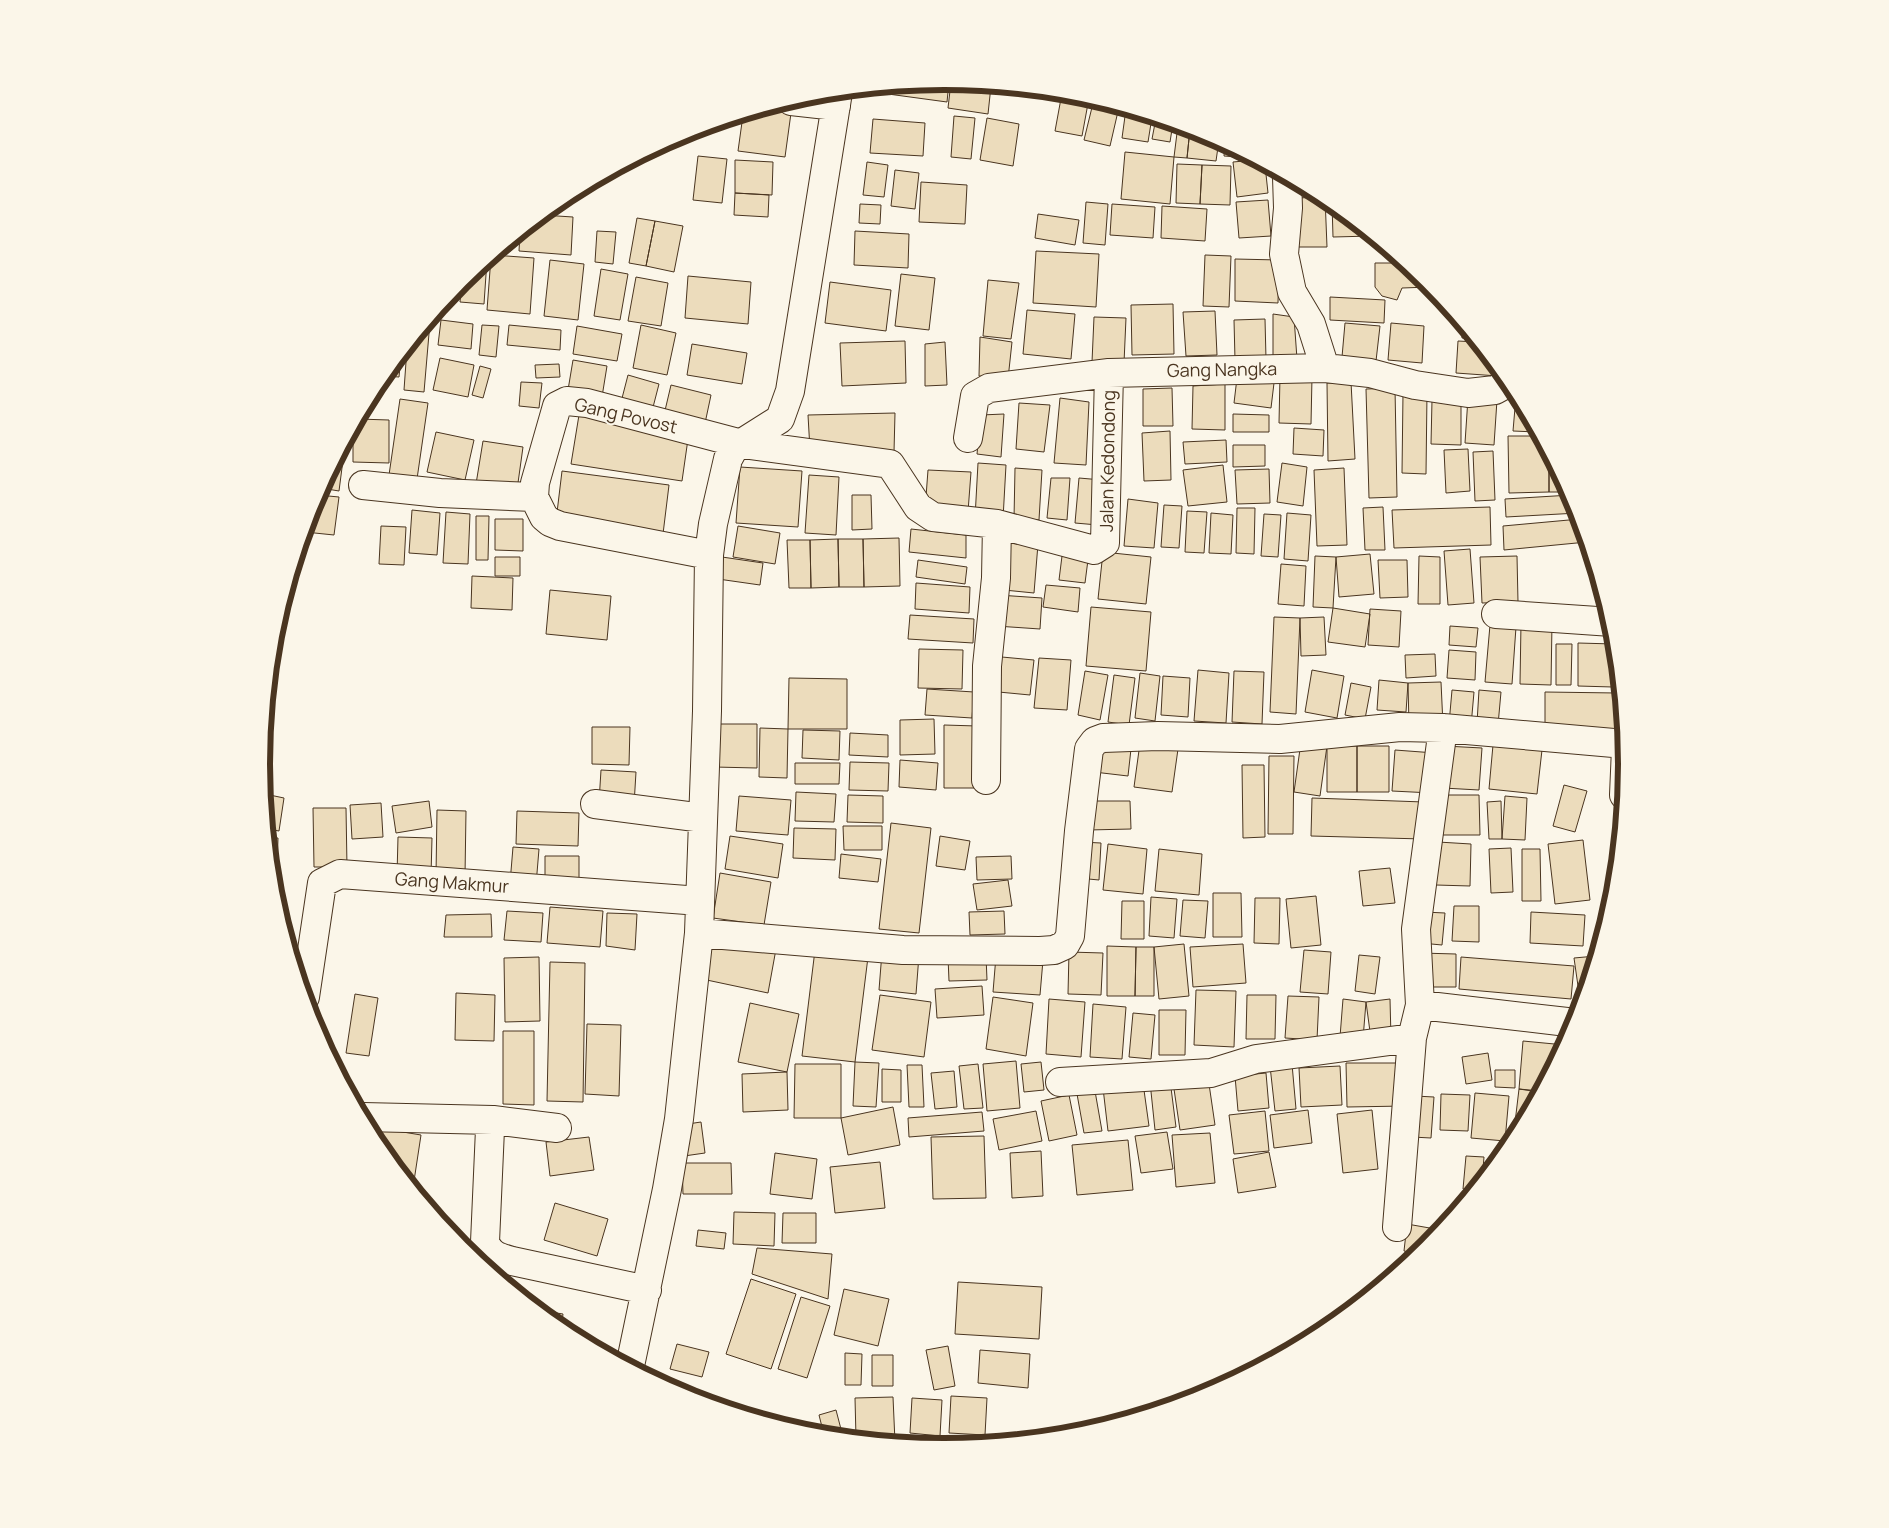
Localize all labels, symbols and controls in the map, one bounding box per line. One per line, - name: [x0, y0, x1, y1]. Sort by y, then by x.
- street label: Gang Nangka: [1167, 356, 1277, 382]
- street label: Jalan Kedondong: [1094, 390, 1120, 532]
- street label: Gang Povost: [572, 392, 680, 438]
- street label: Gang Makmur: [394, 866, 510, 898]

